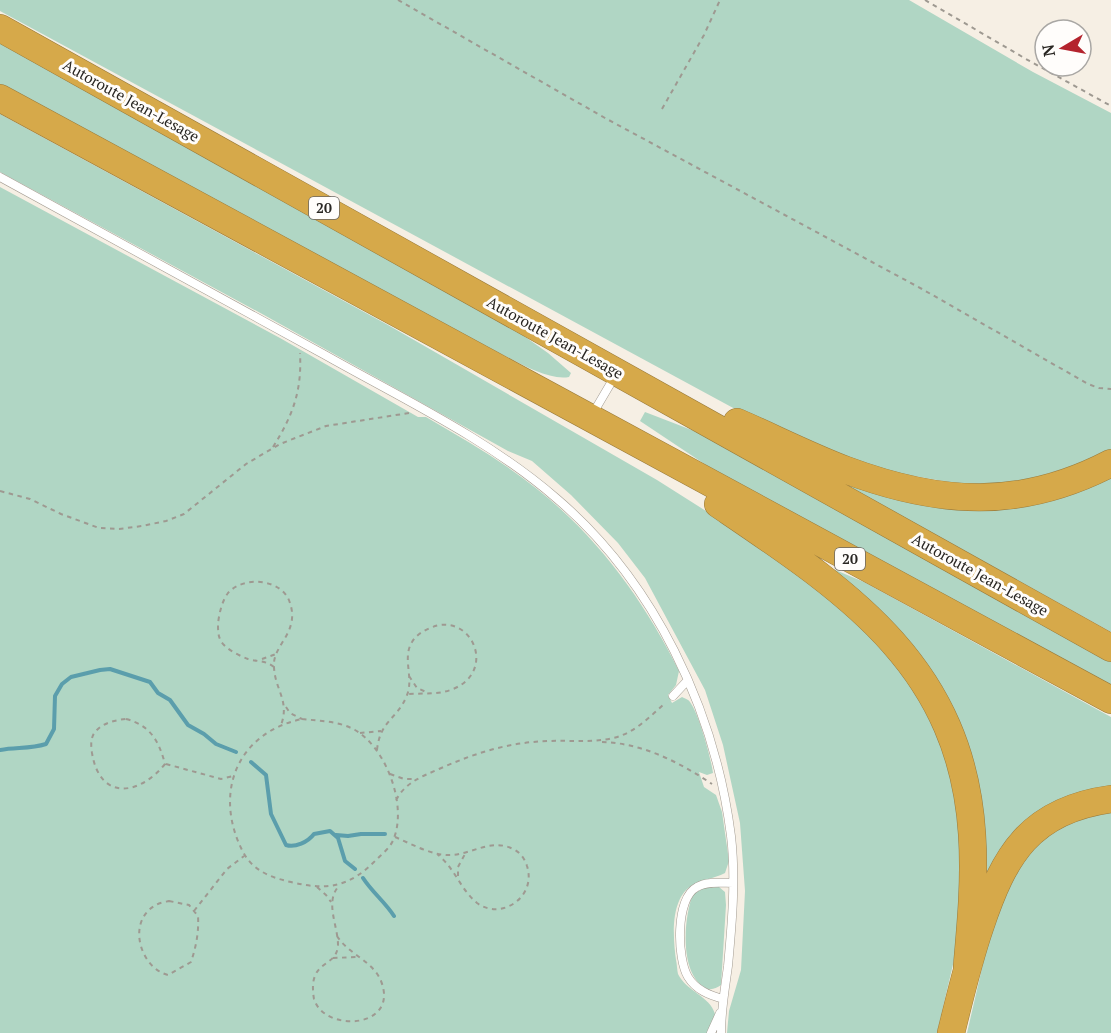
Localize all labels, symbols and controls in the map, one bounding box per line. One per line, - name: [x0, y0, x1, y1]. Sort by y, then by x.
- north arrow: [1033, 18, 1093, 78]
- text: N: [1036, 43, 1060, 58]
- street label: Autoroute Jean-Lesage: [60, 54, 203, 146]
- road number: 20: [309, 197, 339, 219]
- street label: Autoroute Jean-Lesage: [484, 291, 627, 383]
- street label: Autoroute Jean-Lesage: [909, 528, 1052, 620]
- road number: 20: [835, 548, 865, 570]

